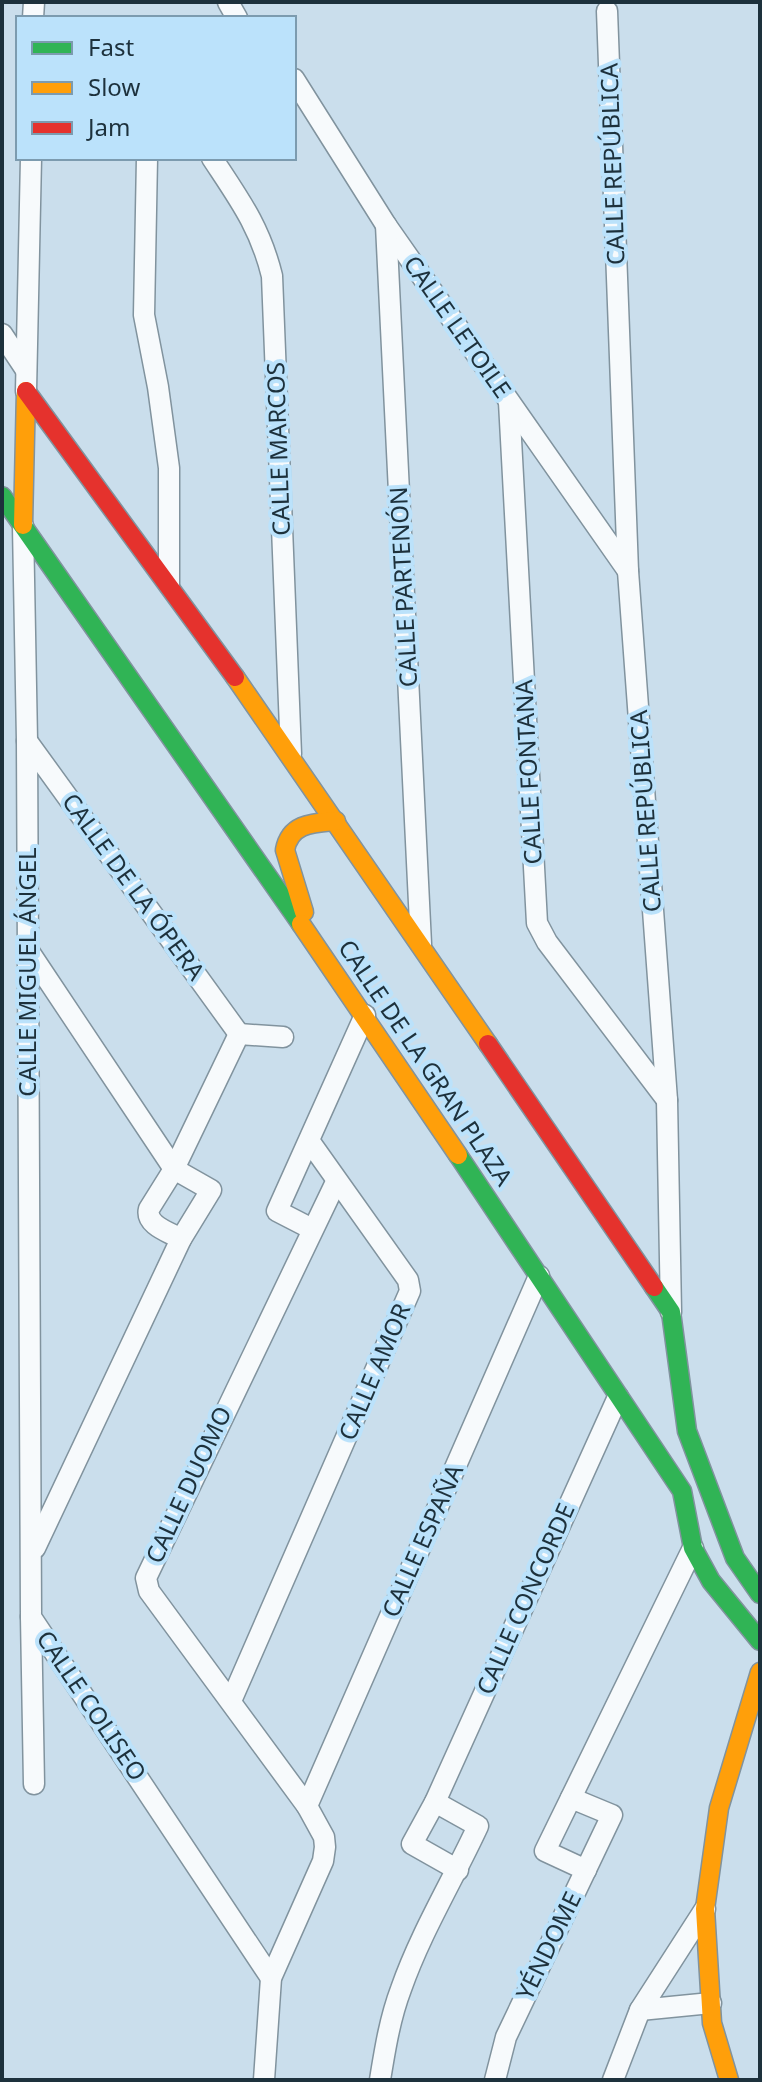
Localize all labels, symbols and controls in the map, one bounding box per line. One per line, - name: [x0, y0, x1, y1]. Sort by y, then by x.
- legend: [16, 16, 296, 160]
- text: Fast: [88, 30, 134, 63]
- street label: CALLE REPÚBLICA: [591, 62, 632, 266]
- text: Slow: [88, 70, 140, 103]
- text: Jam: [86, 110, 130, 143]
- street label: CALLE LETOILE: [397, 248, 520, 404]
- street label: CALLE MARCOS: [258, 362, 297, 537]
- street label: CALLE PARTENÓN: [381, 486, 424, 688]
- street label: CALLE FONTANA: [506, 678, 549, 865]
- street label: CALLE REPÚBLICA: [621, 708, 668, 913]
- street label: CALLE DE LA ÓPERA: [55, 786, 214, 987]
- street label: CALLE MIGUEL ÁNGEL: [10, 847, 43, 1097]
- street label: CALLE DE LA GRAN PLAZA: [331, 933, 521, 1192]
- street label: CALLE AMOR: [330, 1298, 417, 1445]
- street label: CALLE DUOMO: [137, 1401, 238, 1568]
- street label: CALLE ESPAÑA: [373, 1458, 470, 1622]
- street label: CALLE CONCORDE: [468, 1498, 582, 1699]
- street label: CALLE COLISEO: [30, 1624, 155, 1787]
- street label: YÉNDOME: [507, 1886, 588, 2005]

